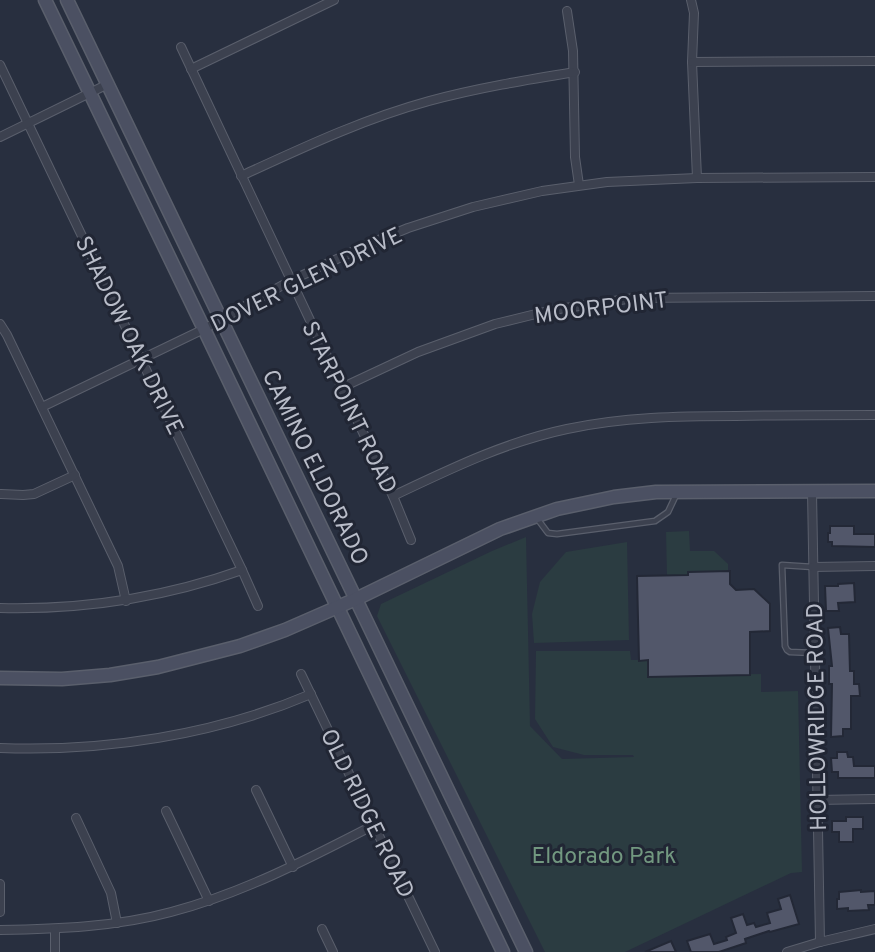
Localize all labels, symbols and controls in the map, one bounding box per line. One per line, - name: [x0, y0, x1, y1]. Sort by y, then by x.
- street label: DOVER GLEN DRIVE: [206, 222, 408, 340]
- street label: SHADOW OAK DRIVE: [67, 232, 189, 440]
- street label: MOORPOINT: [533, 287, 670, 332]
- street label: STARPOINT ROAD: [293, 317, 402, 499]
- street label: CAMINO ELDORADO: [254, 366, 374, 571]
- street label: HOLLOWRIDGE ROAD: [802, 603, 835, 831]
- street label: OLD RIDGE ROAD: [312, 725, 419, 904]
- park label: Eldorado Park: [531, 843, 677, 872]

